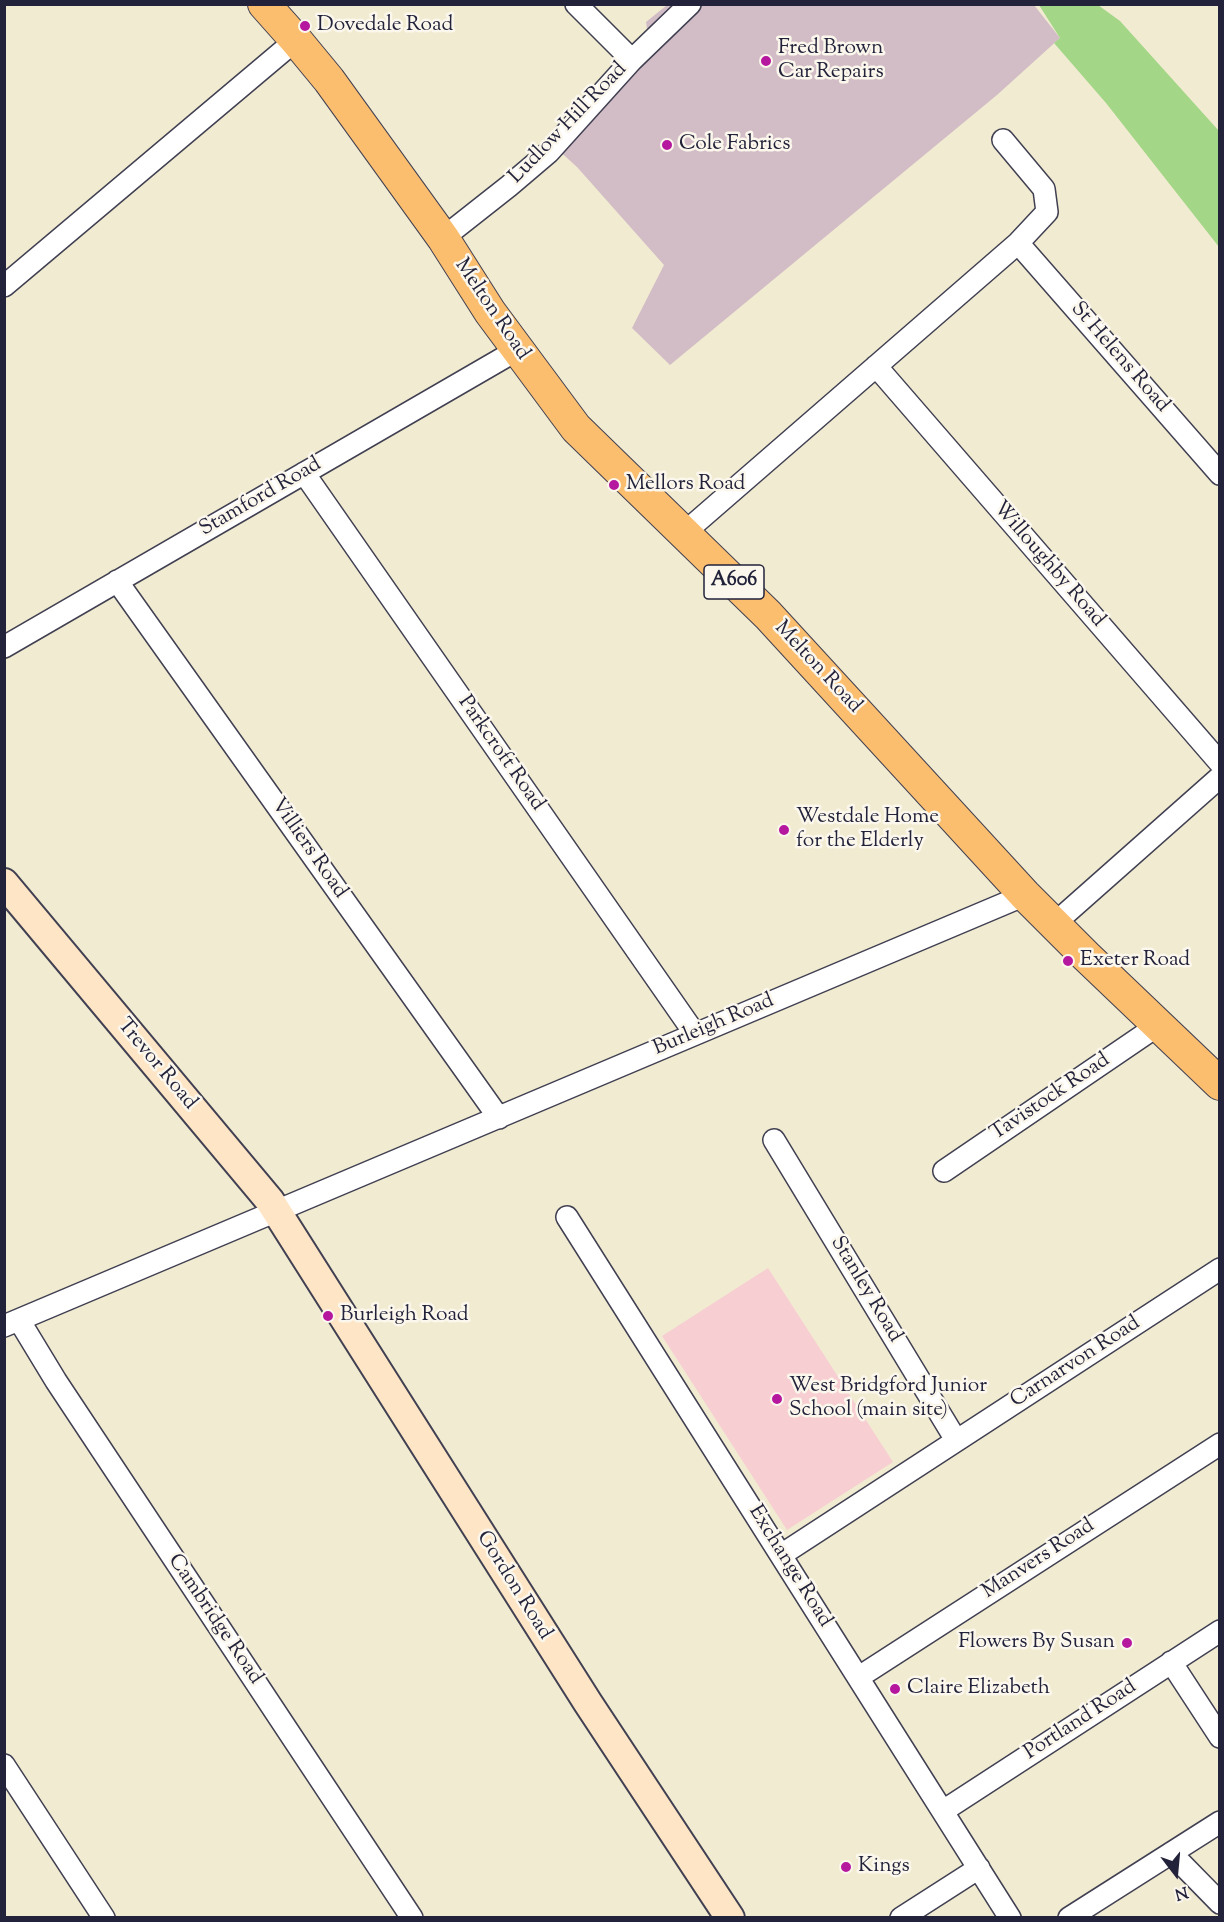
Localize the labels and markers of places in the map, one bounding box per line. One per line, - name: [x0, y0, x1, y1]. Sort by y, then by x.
- place label: Dovedale Road: [317, 13, 453, 39]
- marker: Dovedale Road: [298, 19, 312, 33]
- place label: Fred Brown Car Repairs: [778, 36, 884, 86]
- marker: Fred Brown Car Repairs: [759, 54, 773, 68]
- place label: Cole Fabrics: [679, 132, 790, 158]
- marker: Cole Fabrics: [660, 138, 674, 152]
- place label: Mellors Road: [626, 472, 745, 498]
- marker: Mellors Road: [607, 478, 621, 492]
- place label: Westdale Home for the Elderly: [796, 805, 939, 855]
- marker: Westdale Home for the Elderly: [777, 823, 791, 837]
- place label: Exeter Road: [1080, 948, 1190, 974]
- marker: Exeter Road: [1061, 954, 1075, 968]
- place label: Burleigh Road: [340, 1303, 469, 1329]
- marker: Burleigh Road: [321, 1309, 335, 1323]
- place label: West Bridgford Junior School (main site): [789, 1374, 987, 1424]
- marker: West Bridgford Junior School (main site): [770, 1392, 784, 1406]
- place label: Flowers By Susan: [958, 1630, 1115, 1656]
- marker: Flowers By Susan: [1120, 1636, 1134, 1650]
- place label: Claire Elizabeth: [907, 1676, 1050, 1702]
- marker: Claire Elizabeth: [888, 1682, 902, 1696]
- place label: Kings: [858, 1854, 910, 1880]
- marker: Kings: [839, 1860, 853, 1874]

